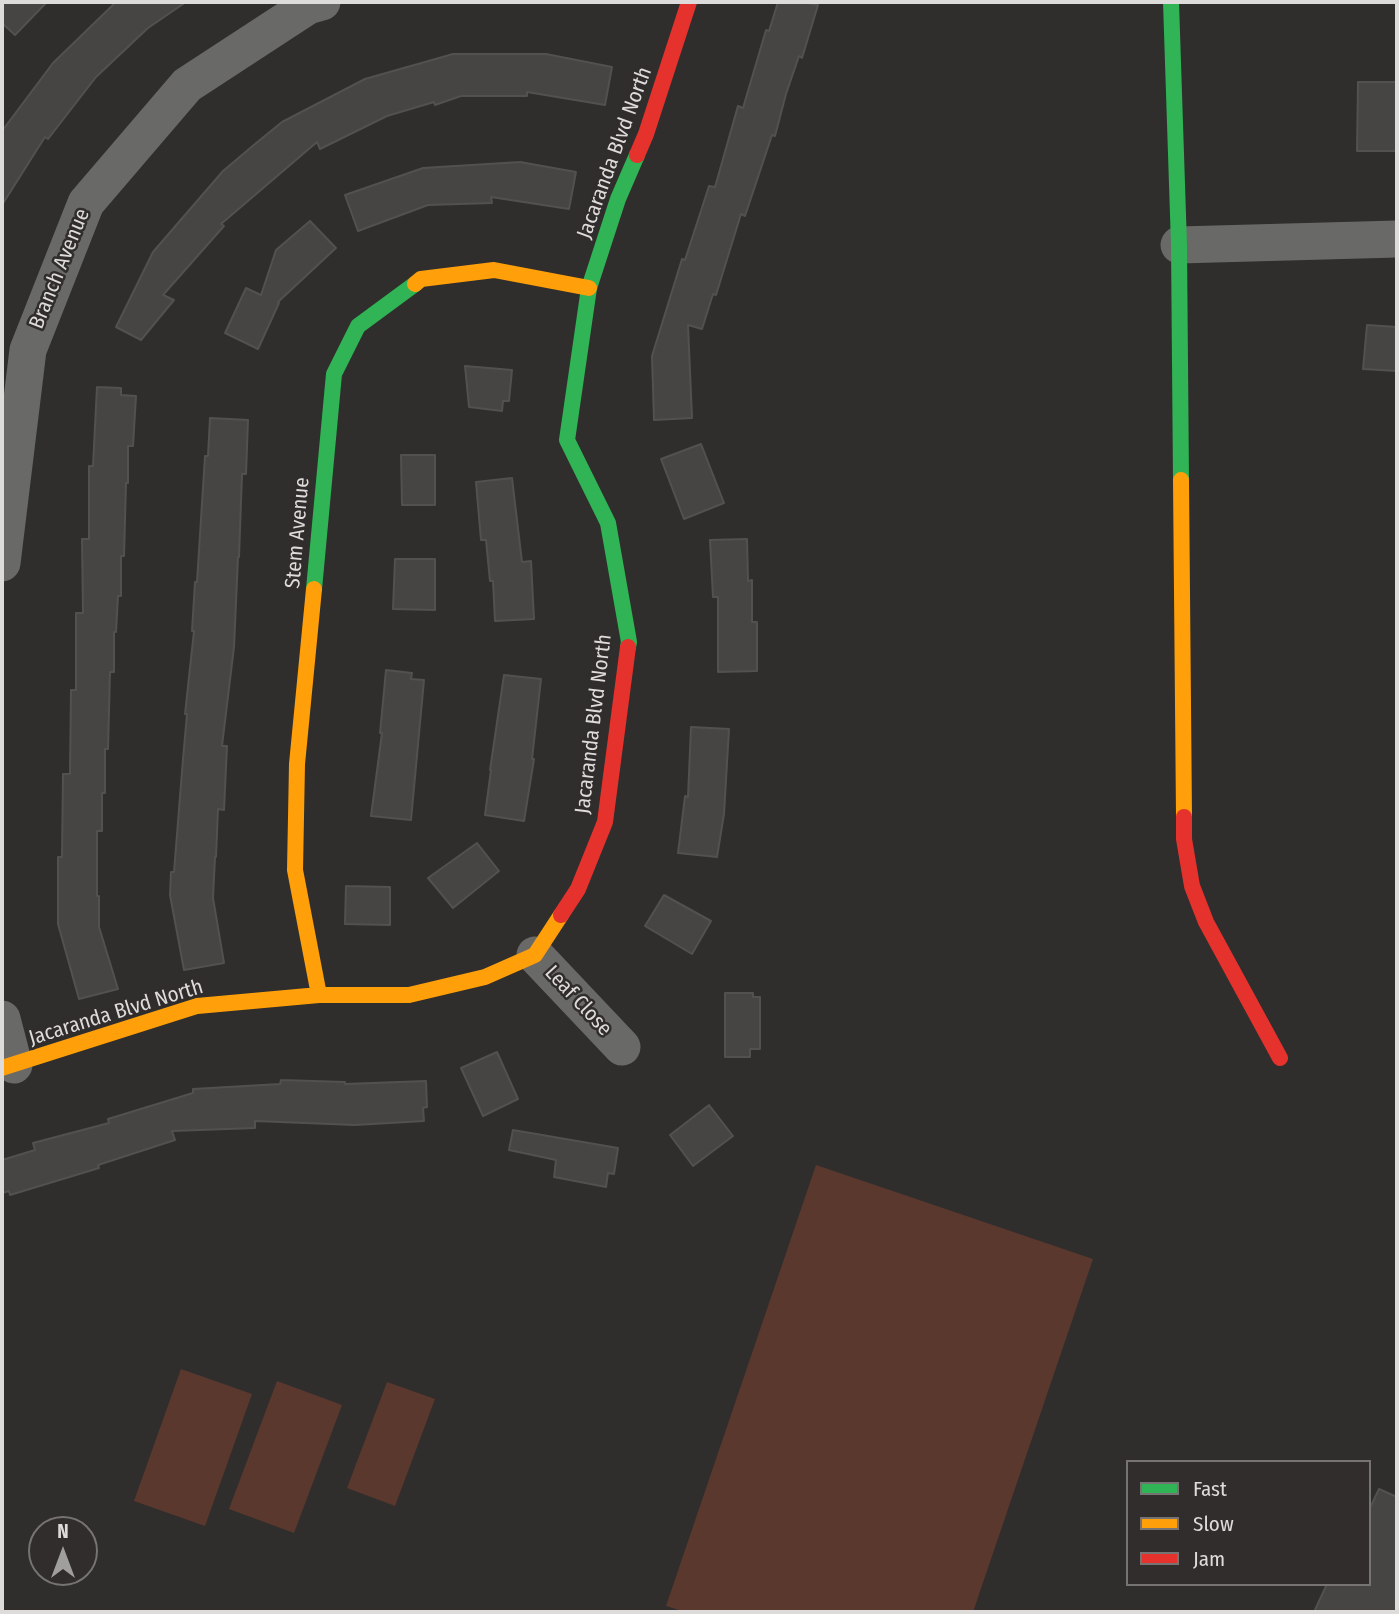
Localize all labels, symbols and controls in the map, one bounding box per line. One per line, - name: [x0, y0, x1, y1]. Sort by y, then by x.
- street label: Jacaranda Blvd North: [572, 64, 658, 242]
- street label: Branch Avenue: [24, 205, 96, 333]
- street label: Stem Avenue: [281, 476, 315, 590]
- street label: Jacaranda Blvd North: [570, 633, 618, 815]
- street label: Leaf Close: [539, 961, 617, 1041]
- street label: Jacaranda Blvd North: [26, 975, 206, 1051]
- legend: [1126, 1460, 1371, 1586]
- text: Fast: [1193, 1476, 1227, 1502]
- text: Slow: [1193, 1511, 1234, 1537]
- north arrow: [28, 1516, 98, 1586]
- text: N: [57, 1520, 69, 1543]
- text: Jam: [1193, 1546, 1225, 1572]

